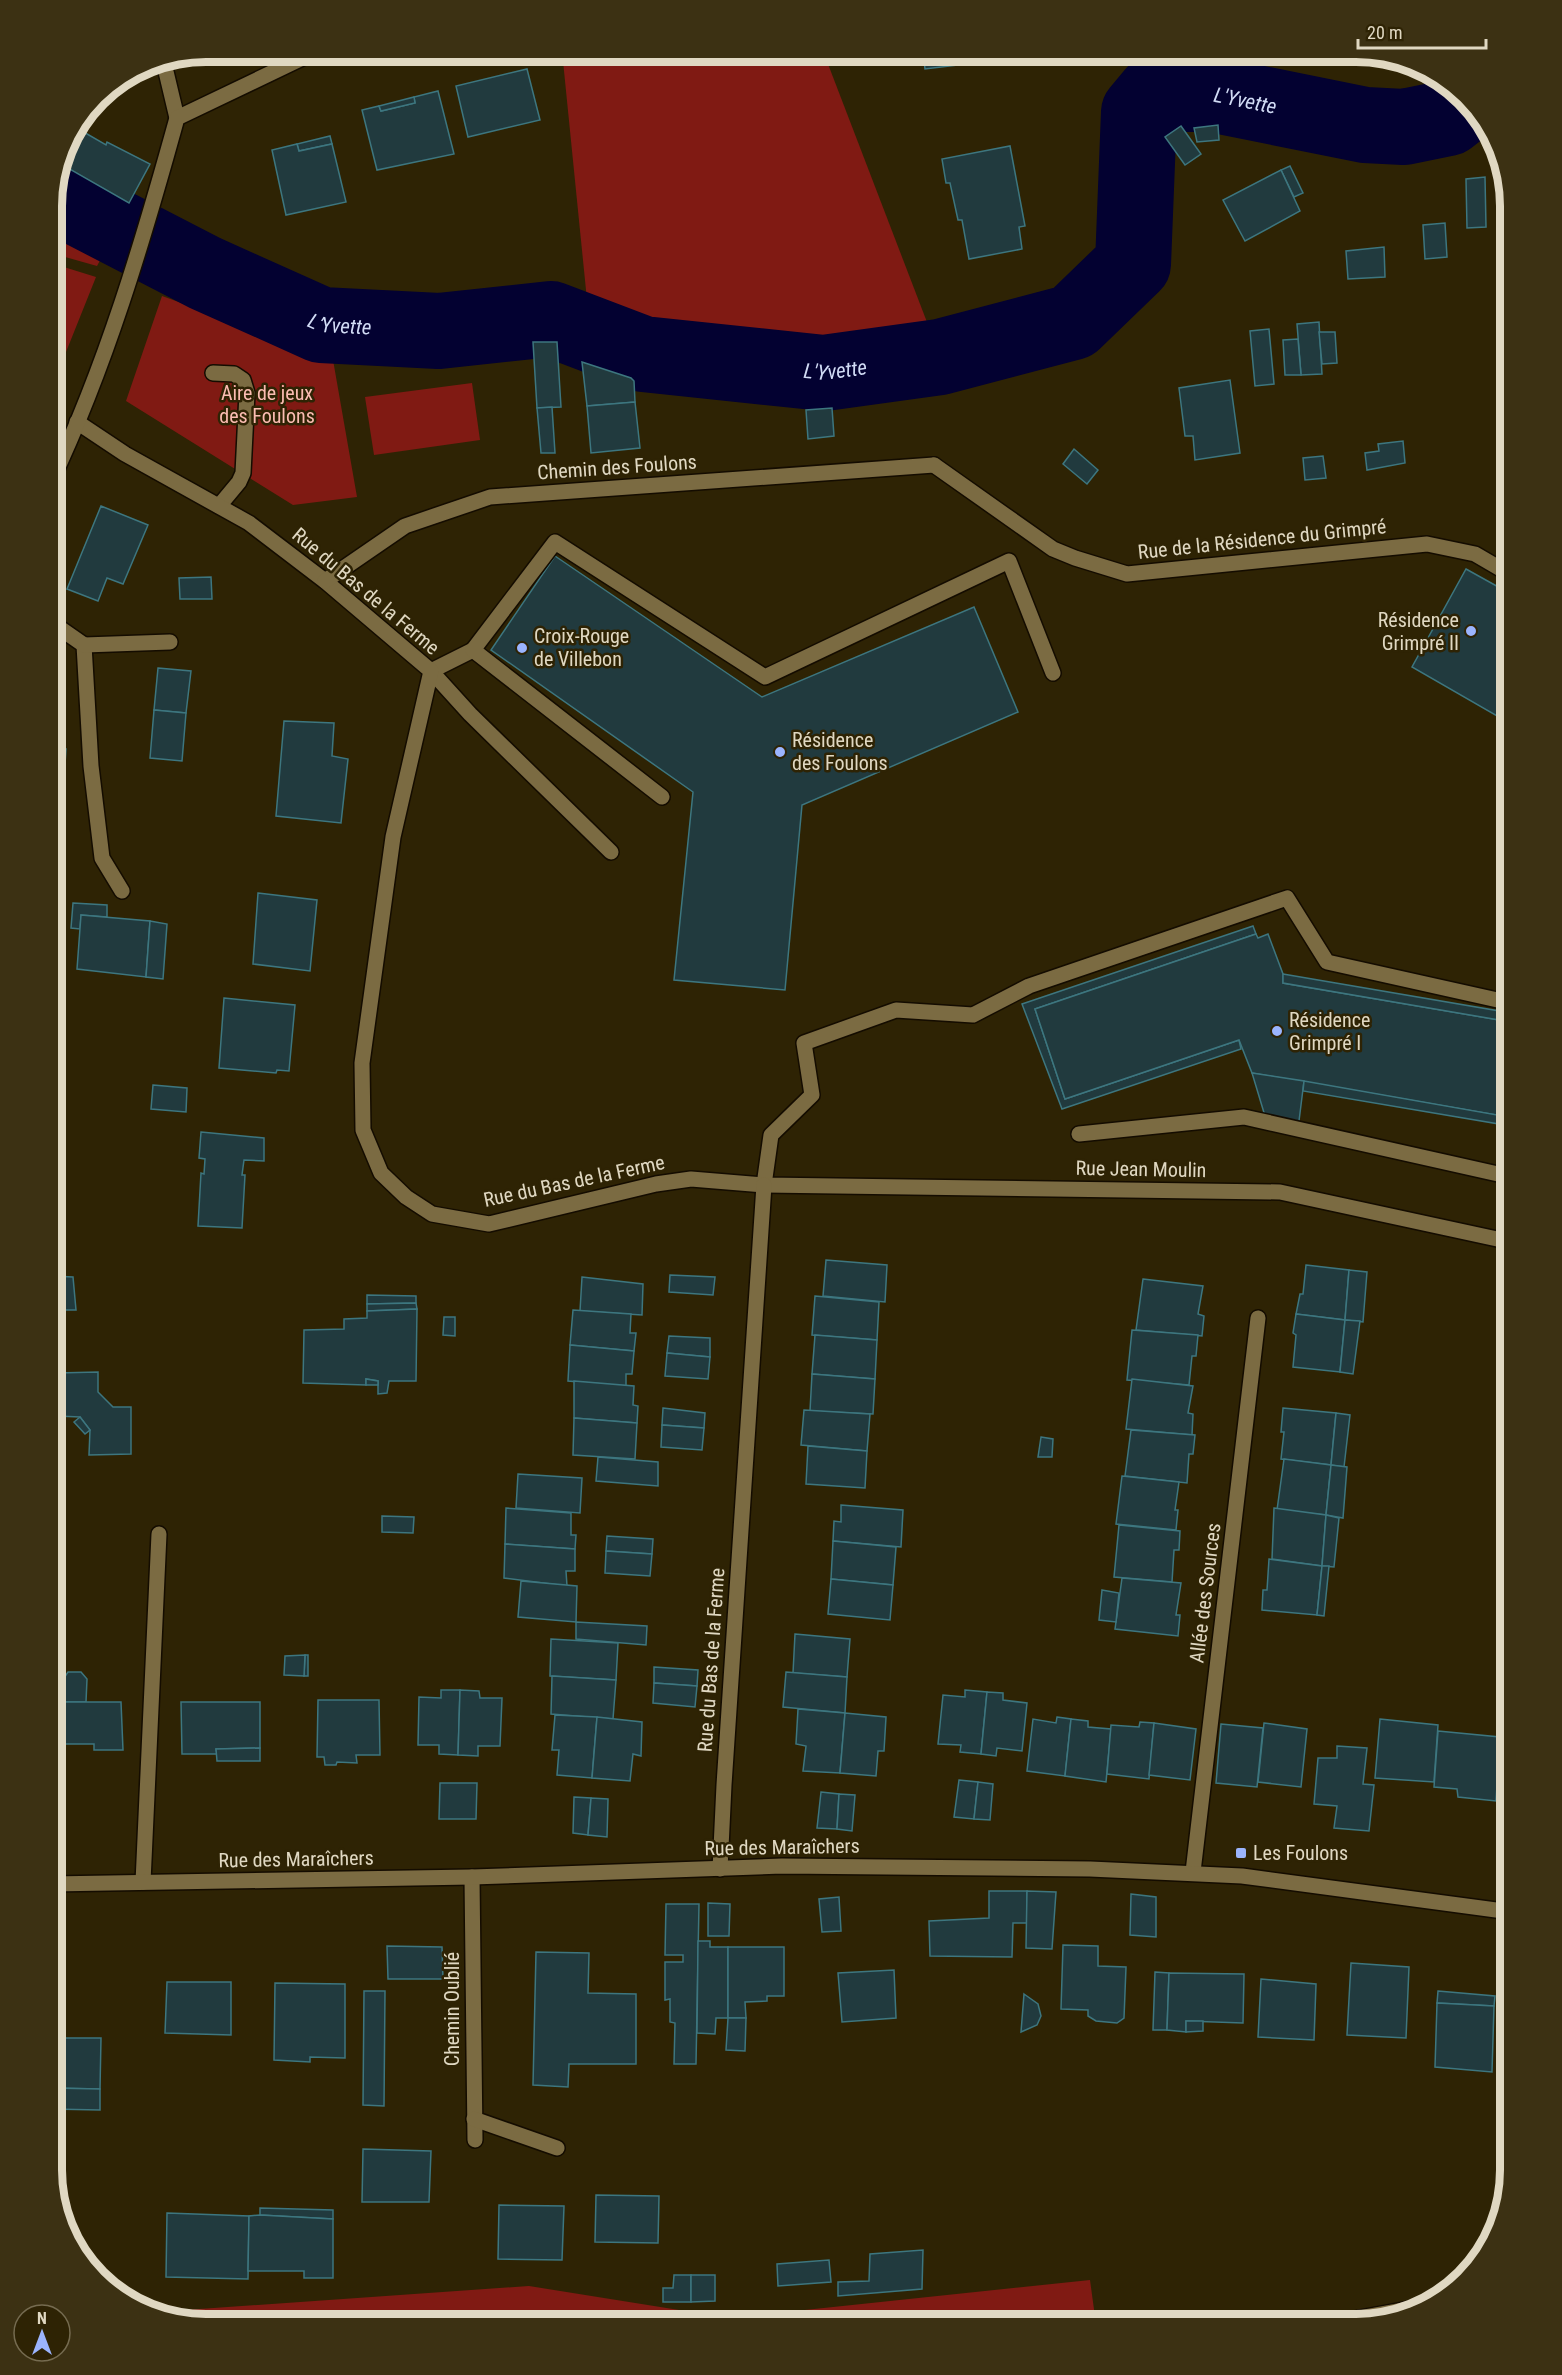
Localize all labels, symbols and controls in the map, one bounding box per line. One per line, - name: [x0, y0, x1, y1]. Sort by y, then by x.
- scale bar: [1358, 12, 1486, 50]
- text: 20 m: [1367, 22, 1402, 43]
- water label: L'Yvette: [1212, 83, 1279, 119]
- water label: L'Yvette: [304, 309, 372, 340]
- water label: L'Yvette: [803, 355, 868, 385]
- park label: Aire de jeux des Foulons: [219, 381, 315, 428]
- street label: Chemin des Foulons: [536, 449, 698, 485]
- street label: Rue de la Résidence du Grimpré: [1137, 514, 1387, 564]
- street label: Rue du Bas de la Ferme: [288, 522, 444, 660]
- place label: Résidence Grimpré II: [1378, 608, 1459, 655]
- place label: Croix-Rouge de Villebon: [534, 624, 629, 671]
- marker: Résidence Grimpré II: [1464, 624, 1478, 638]
- marker: Croix-Rouge de Villebon: [515, 641, 529, 655]
- place label: Résidence des Foulons: [792, 728, 888, 775]
- marker: Résidence des Foulons: [773, 745, 787, 759]
- place label: Résidence Grimpré I: [1289, 1008, 1370, 1055]
- marker: Résidence Grimpré I: [1270, 1024, 1284, 1038]
- street label: Rue du Bas de la Ferme: [481, 1150, 667, 1212]
- street label: Rue Jean Moulin: [1075, 1156, 1207, 1182]
- street label: Allée des Sources: [1185, 1522, 1225, 1664]
- street label: Rue du Bas de la Ferme: [693, 1567, 729, 1753]
- street label: Rue des Maraîchers: [704, 1834, 860, 1860]
- place label: Les Foulons: [1253, 1841, 1348, 1865]
- street label: Rue des Maraîchers: [218, 1846, 374, 1872]
- marker: Les Foulons: [1234, 1846, 1248, 1860]
- street label: Chemin Oublié: [440, 1952, 464, 2066]
- north arrow: [12, 2303, 72, 2363]
- text: N: [37, 2309, 47, 2328]

